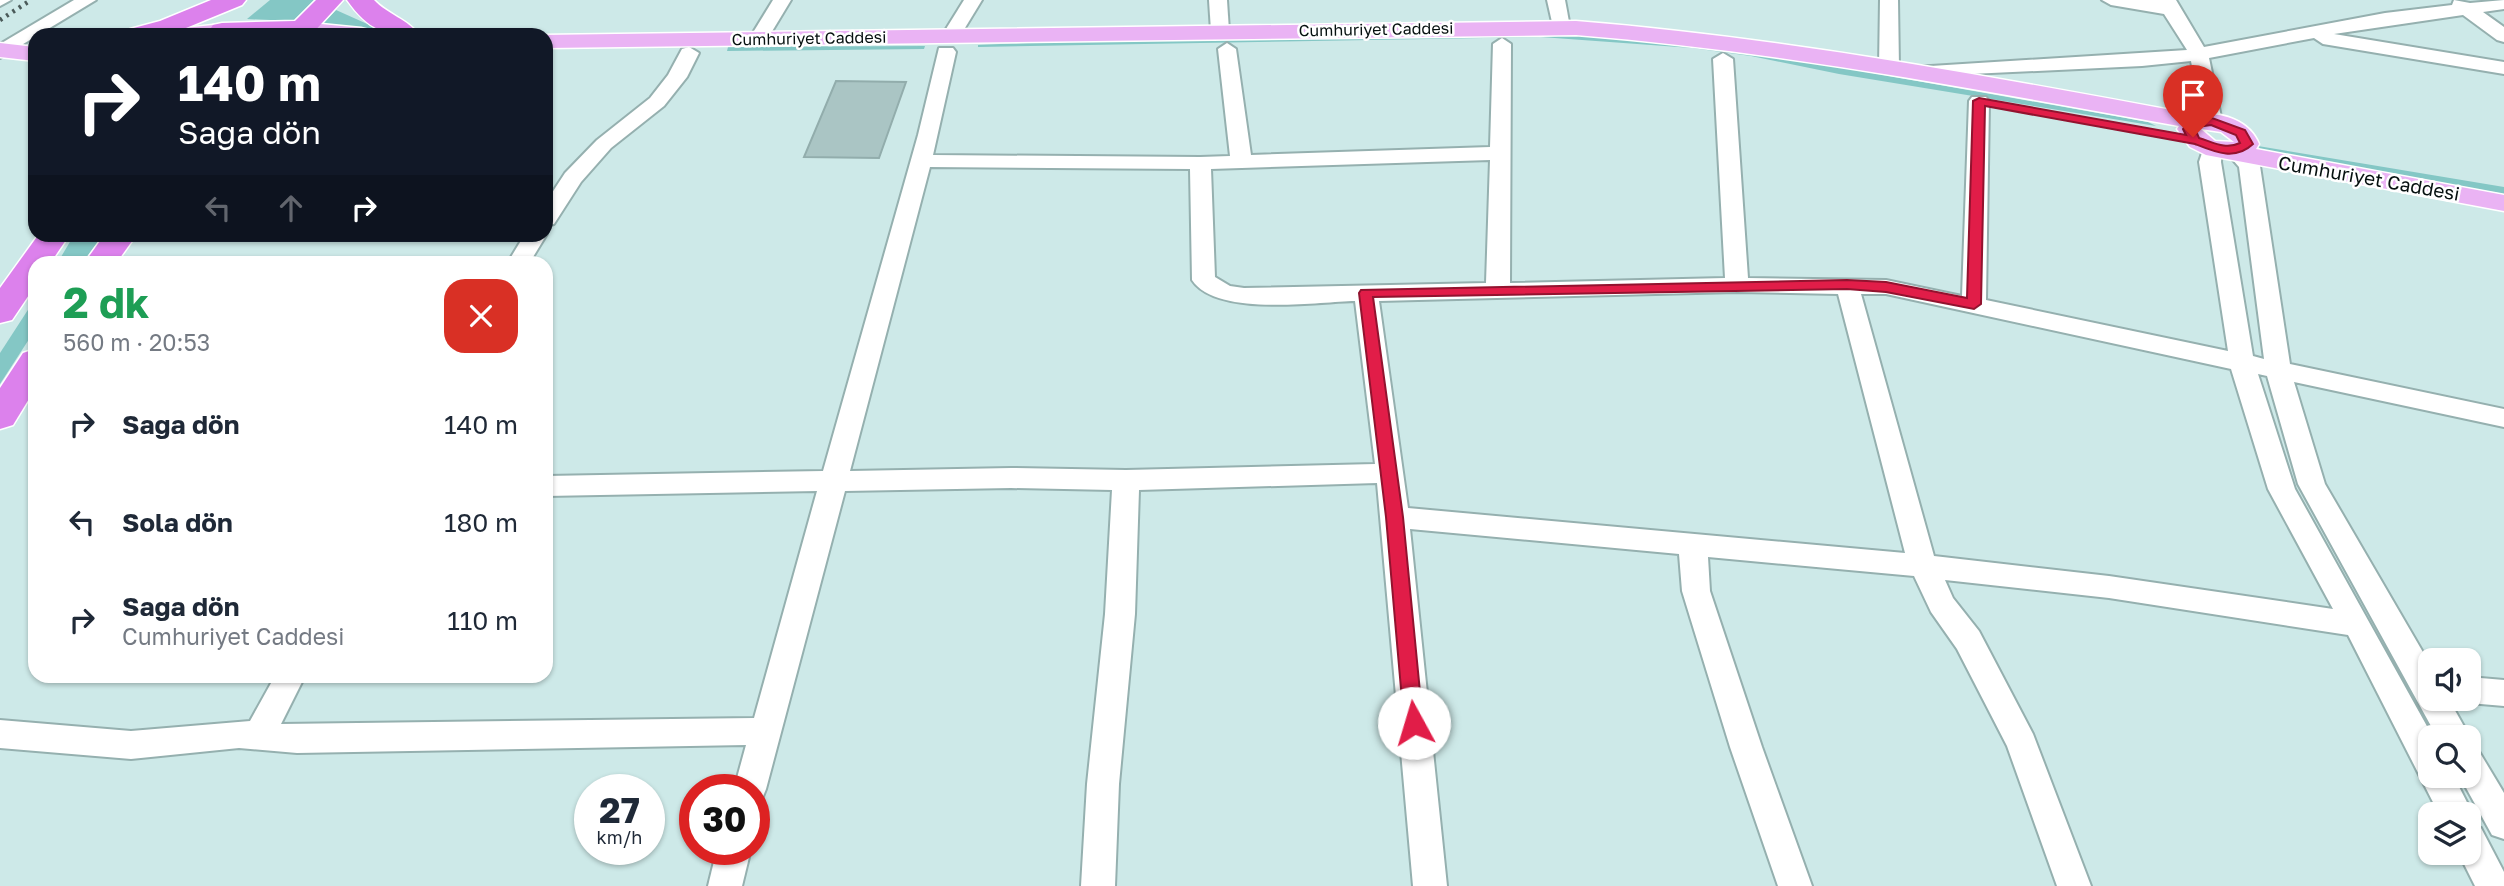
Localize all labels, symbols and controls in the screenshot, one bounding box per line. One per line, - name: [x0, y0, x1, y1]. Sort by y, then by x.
- street label: Cumhuriyet Caddesi: [1298, 18, 1454, 40]
- street label: Cumhuriyet Caddesi: [731, 27, 887, 49]
- text: 140 m: [178, 53, 321, 112]
- icon: right: [63, 56, 154, 147]
- pin: [2163, 65, 2223, 137]
- icon: arrive: [2174, 76, 2212, 114]
- text: Sağa dön: [178, 113, 321, 151]
- street label: Cumhuriyet Caddesi: [2277, 150, 2462, 205]
- icon: left: [199, 189, 237, 227]
- icon: ahead: [272, 189, 310, 227]
- icon: right: [345, 189, 383, 227]
- text: 2 dk: [63, 277, 149, 327]
- button: close: [444, 279, 518, 353]
- text: 560 m · 20:53: [63, 328, 210, 356]
- icon: right: [63, 405, 101, 443]
- text: Sağa dön: [122, 409, 239, 440]
- text: 140 m: [444, 409, 518, 440]
- icon: left: [63, 503, 101, 541]
- text: Sola dön: [122, 507, 233, 538]
- text: 180 m: [444, 507, 518, 538]
- text: Sağa dön: [122, 591, 239, 622]
- icon: right: [63, 601, 101, 639]
- text: 110 m: [447, 605, 518, 636]
- text: Cumhuriyet Caddesi: [122, 622, 344, 650]
- map controls: [2418, 648, 2481, 865]
- button: sound: [2418, 648, 2481, 711]
- position arrow: [1377, 686, 1451, 760]
- button: search: [2418, 725, 2481, 788]
- speed limit sign: 30: [679, 774, 770, 865]
- text: 27: [599, 789, 640, 831]
- button: layers: [2418, 802, 2481, 865]
- text: km/h: [597, 826, 642, 848]

